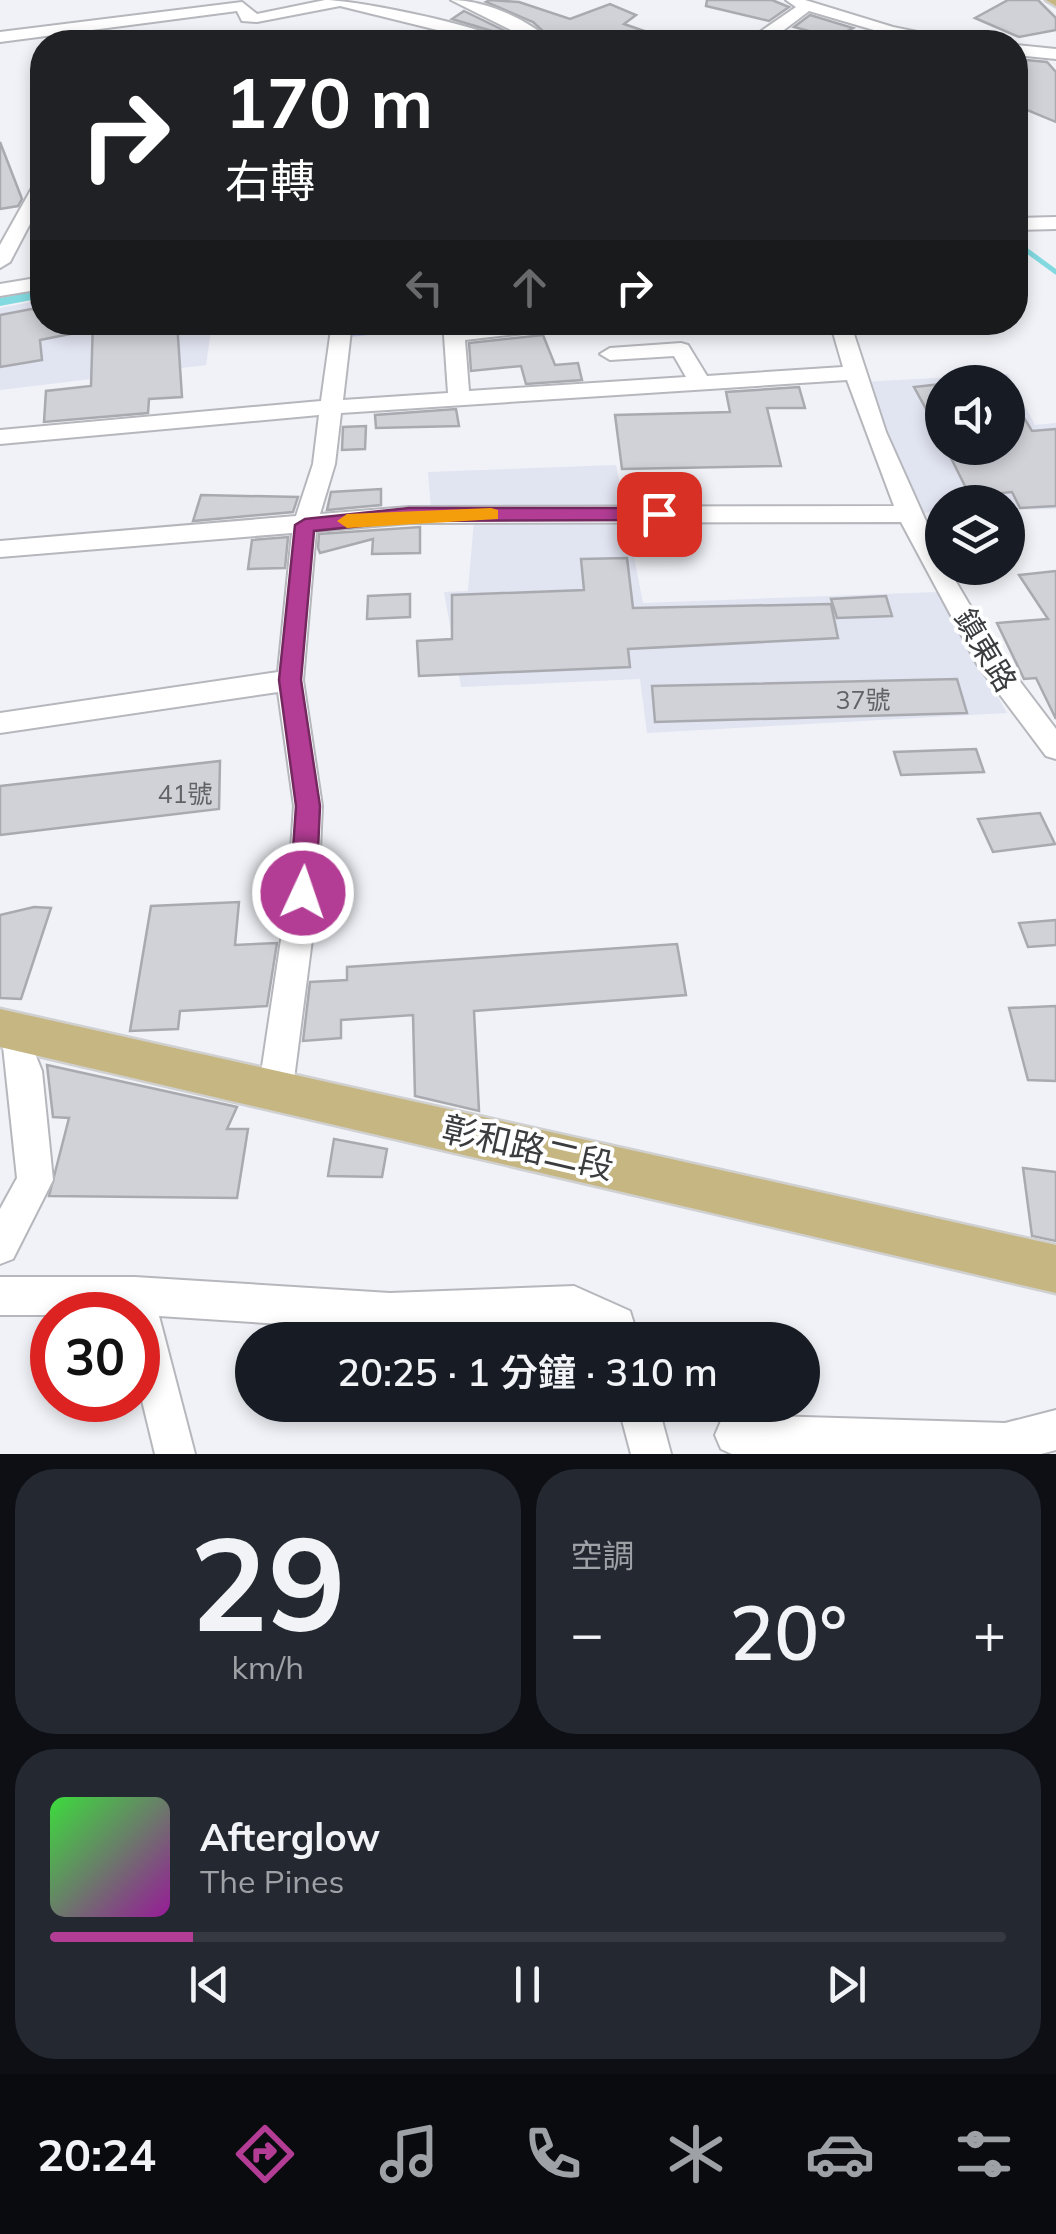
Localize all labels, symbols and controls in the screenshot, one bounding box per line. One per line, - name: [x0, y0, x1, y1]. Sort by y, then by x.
- text: 170 m: [225, 58, 433, 146]
- icon: right: [60, 70, 190, 200]
- text: 右轉: [225, 152, 315, 208]
- icon: left: [397, 260, 452, 315]
- icon: ahead: [502, 260, 557, 315]
- icon: right: [607, 260, 662, 315]
- map controls: [925, 365, 1025, 585]
- button: sound: [925, 365, 1025, 465]
- pin: [617, 472, 702, 557]
- button: layers: [925, 485, 1025, 585]
- icon: arrive: [632, 487, 687, 542]
- street label: 鎮東路: [947, 602, 1025, 698]
- house number: 37號: [835, 684, 891, 715]
- house number: 41號: [157, 778, 213, 809]
- position arrow: [251, 841, 355, 945]
- street label: 彰和路二段: [438, 1106, 618, 1188]
- speed limit sign: 30: [30, 1292, 160, 1422]
- text: 20:25 · 1 分鐘 · 310 m: [337, 1348, 718, 1396]
- text: 29: [190, 1500, 346, 1664]
- text: 空調: [571, 1535, 635, 1575]
- text: 20°: [729, 1585, 847, 1679]
- text: −: [571, 1598, 604, 1667]
- text: +: [973, 1598, 1006, 1667]
- text: km/h: [232, 1647, 304, 1687]
- text: Afterglow: [200, 1813, 380, 1861]
- text: The Pines: [200, 1861, 344, 1901]
- icon: previous: [182, 1957, 237, 2012]
- icon: pause: [500, 1957, 555, 2012]
- icon: next: [819, 1957, 874, 2012]
- icon: directions: [230, 2119, 300, 2189]
- icon: music: [374, 2119, 444, 2189]
- icon: phone: [518, 2119, 588, 2189]
- icon: climate: [661, 2119, 731, 2189]
- icon: car: [805, 2119, 875, 2189]
- icon: filters: [949, 2119, 1019, 2189]
- text: 20:24: [37, 2126, 156, 2182]

